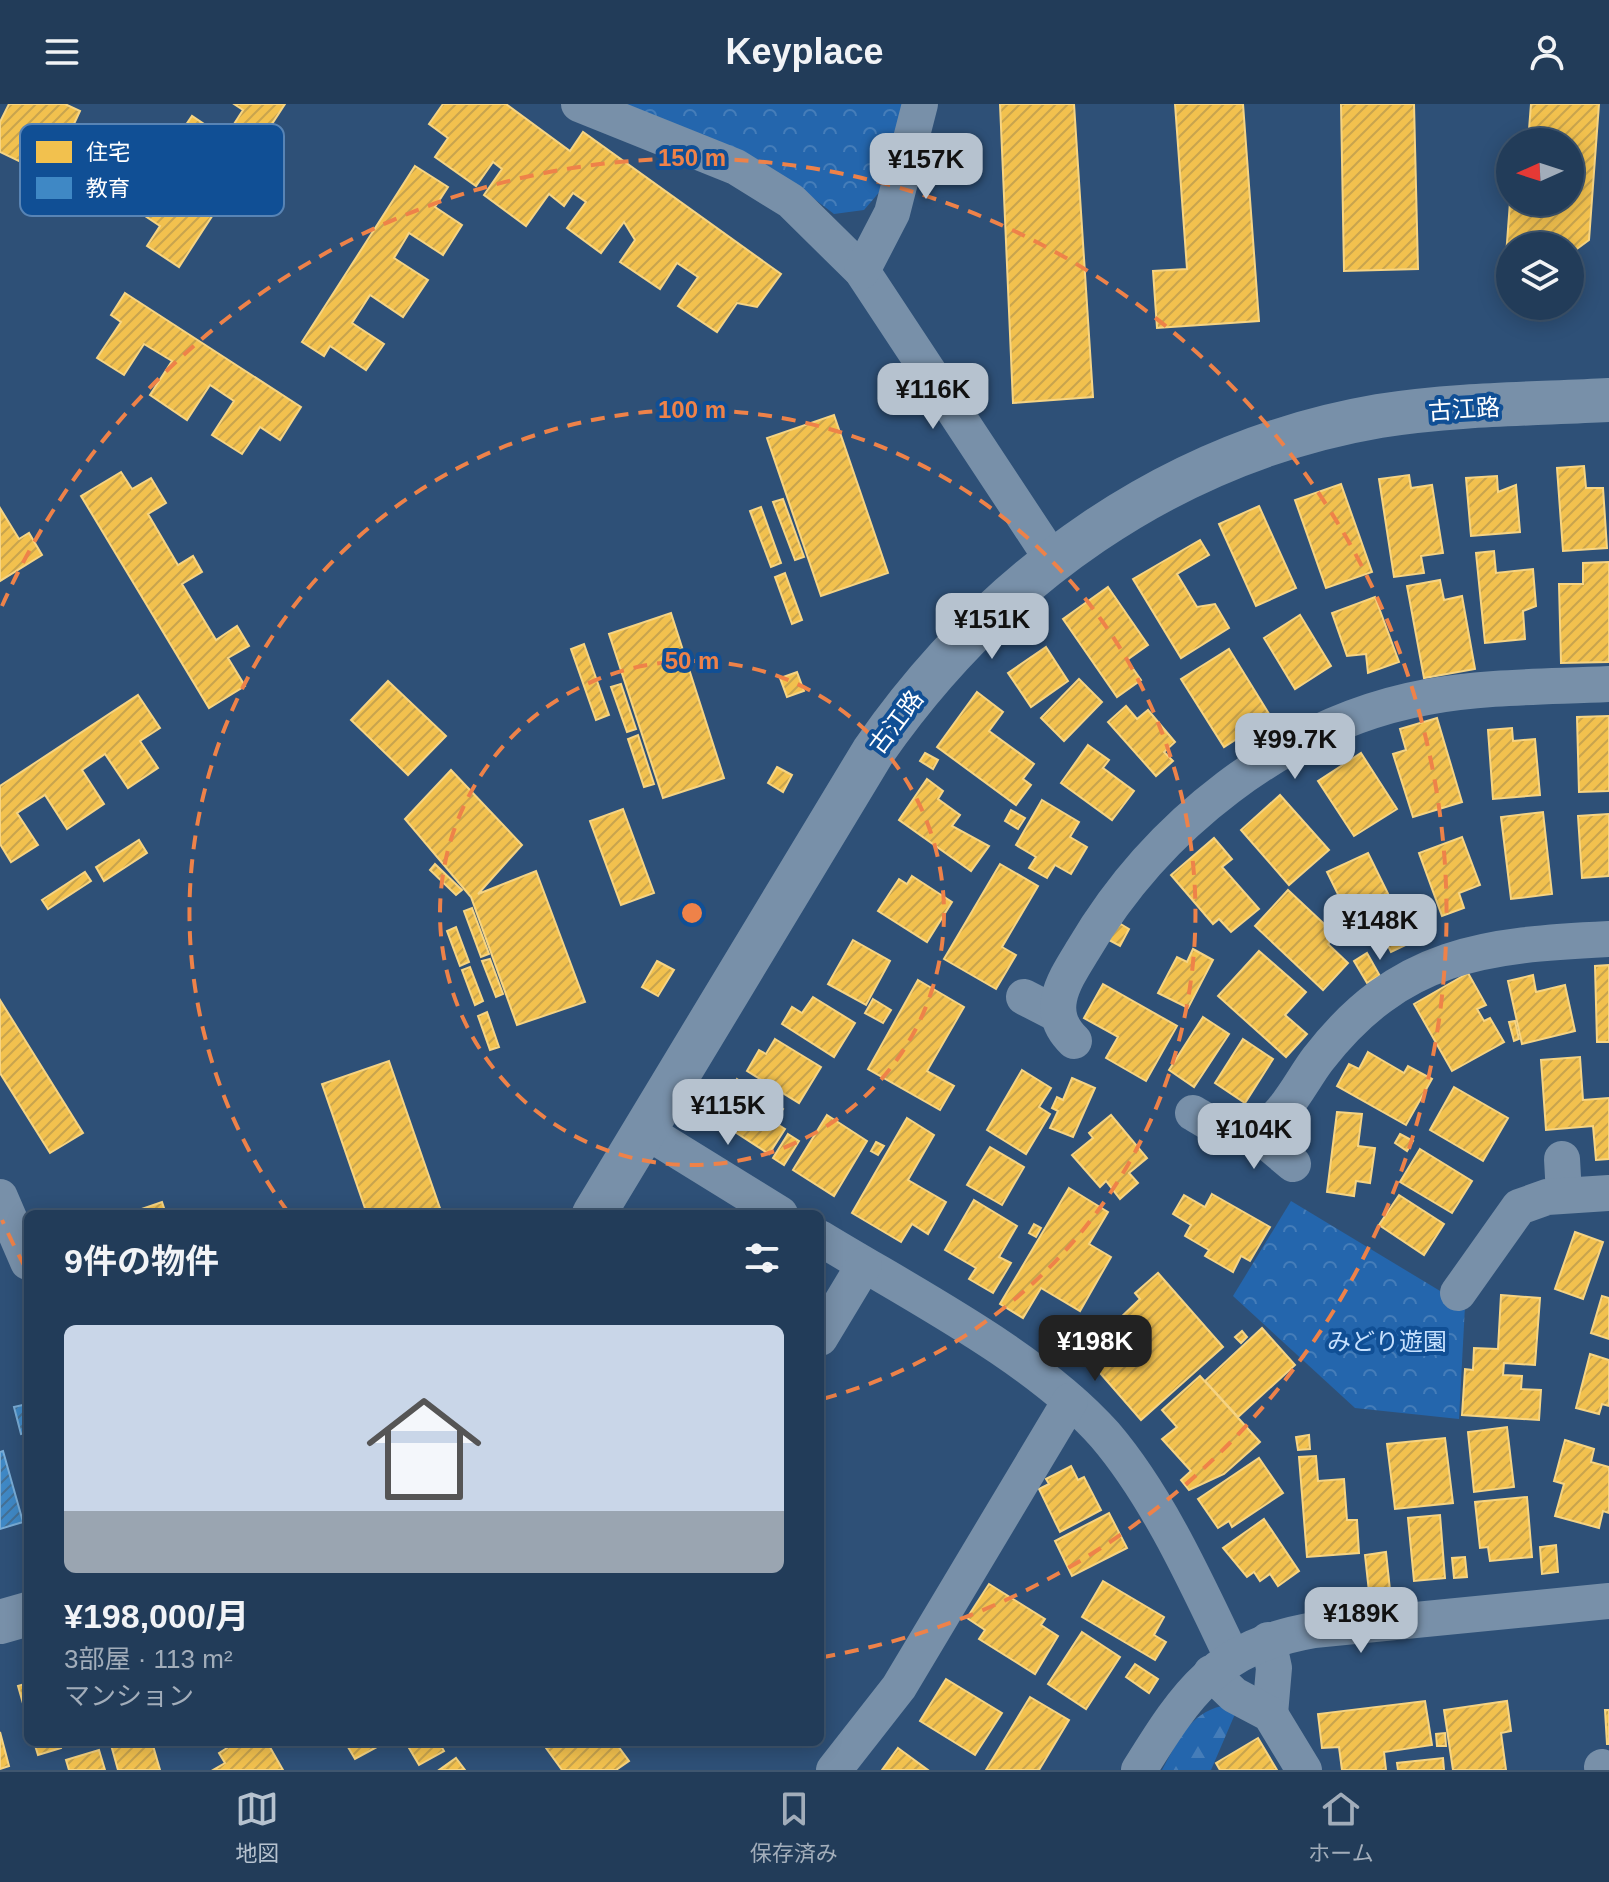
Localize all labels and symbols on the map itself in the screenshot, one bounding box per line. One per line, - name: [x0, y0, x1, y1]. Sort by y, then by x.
- legend: [20, 124, 284, 216]
- north arrow: [1496, 128, 1584, 216]
- pin: ¥157K: [870, 133, 982, 201]
- text: 住宅: [86, 140, 130, 165]
- text: 150 m: [658, 144, 726, 171]
- text: 教育: [86, 176, 130, 201]
- pin: ¥116K: [877, 363, 989, 431]
- street label: 古江路: [1427, 393, 1501, 425]
- text: 100 m: [658, 396, 726, 423]
- pin: ¥151K: [936, 593, 1048, 661]
- text: 50 m: [665, 647, 719, 674]
- street label: 古江路: [864, 685, 928, 759]
- pin: ¥99.7K: [1230, 713, 1360, 781]
- pin: ¥148K: [1324, 894, 1436, 962]
- centre of rings: [678, 899, 706, 927]
- pin: ¥115K: [672, 1079, 784, 1147]
- pin: ¥104K: [1198, 1103, 1310, 1171]
- pin: ¥198K: [1039, 1315, 1151, 1383]
- park label: みどり遊園: [1327, 1328, 1447, 1355]
- pin: ¥189K: [1305, 1587, 1417, 1655]

